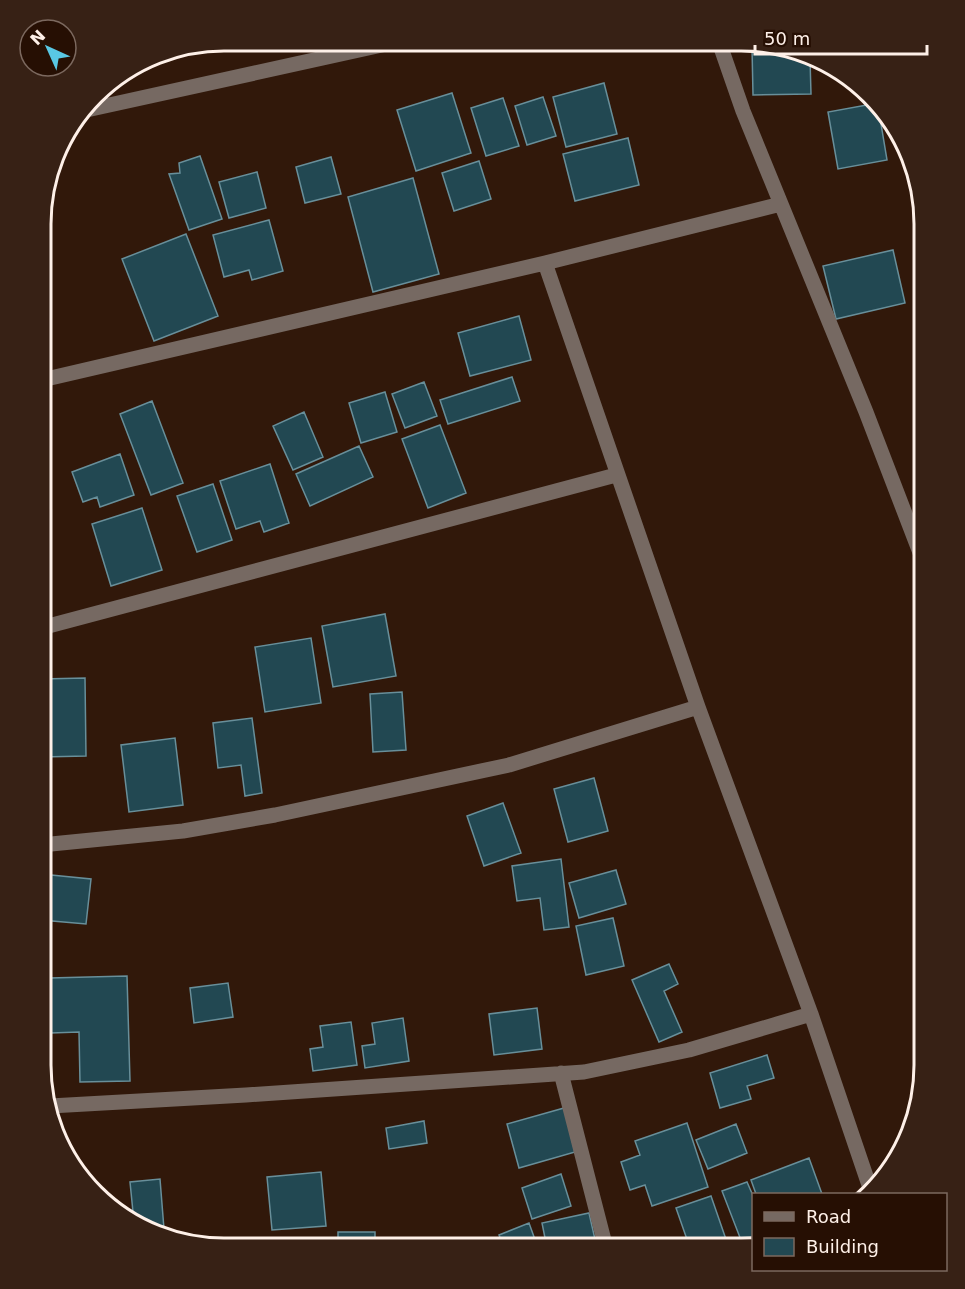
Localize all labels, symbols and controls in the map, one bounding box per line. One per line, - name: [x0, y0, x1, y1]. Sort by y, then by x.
- north arrow: [18, 18, 78, 78]
- scale bar: [755, 18, 928, 56]
- text: N: [26, 26, 49, 49]
- text: 50 m: [764, 28, 810, 49]
- legend: [752, 1193, 947, 1271]
- text: Road: [806, 1206, 851, 1227]
- text: Building: [806, 1236, 879, 1257]

